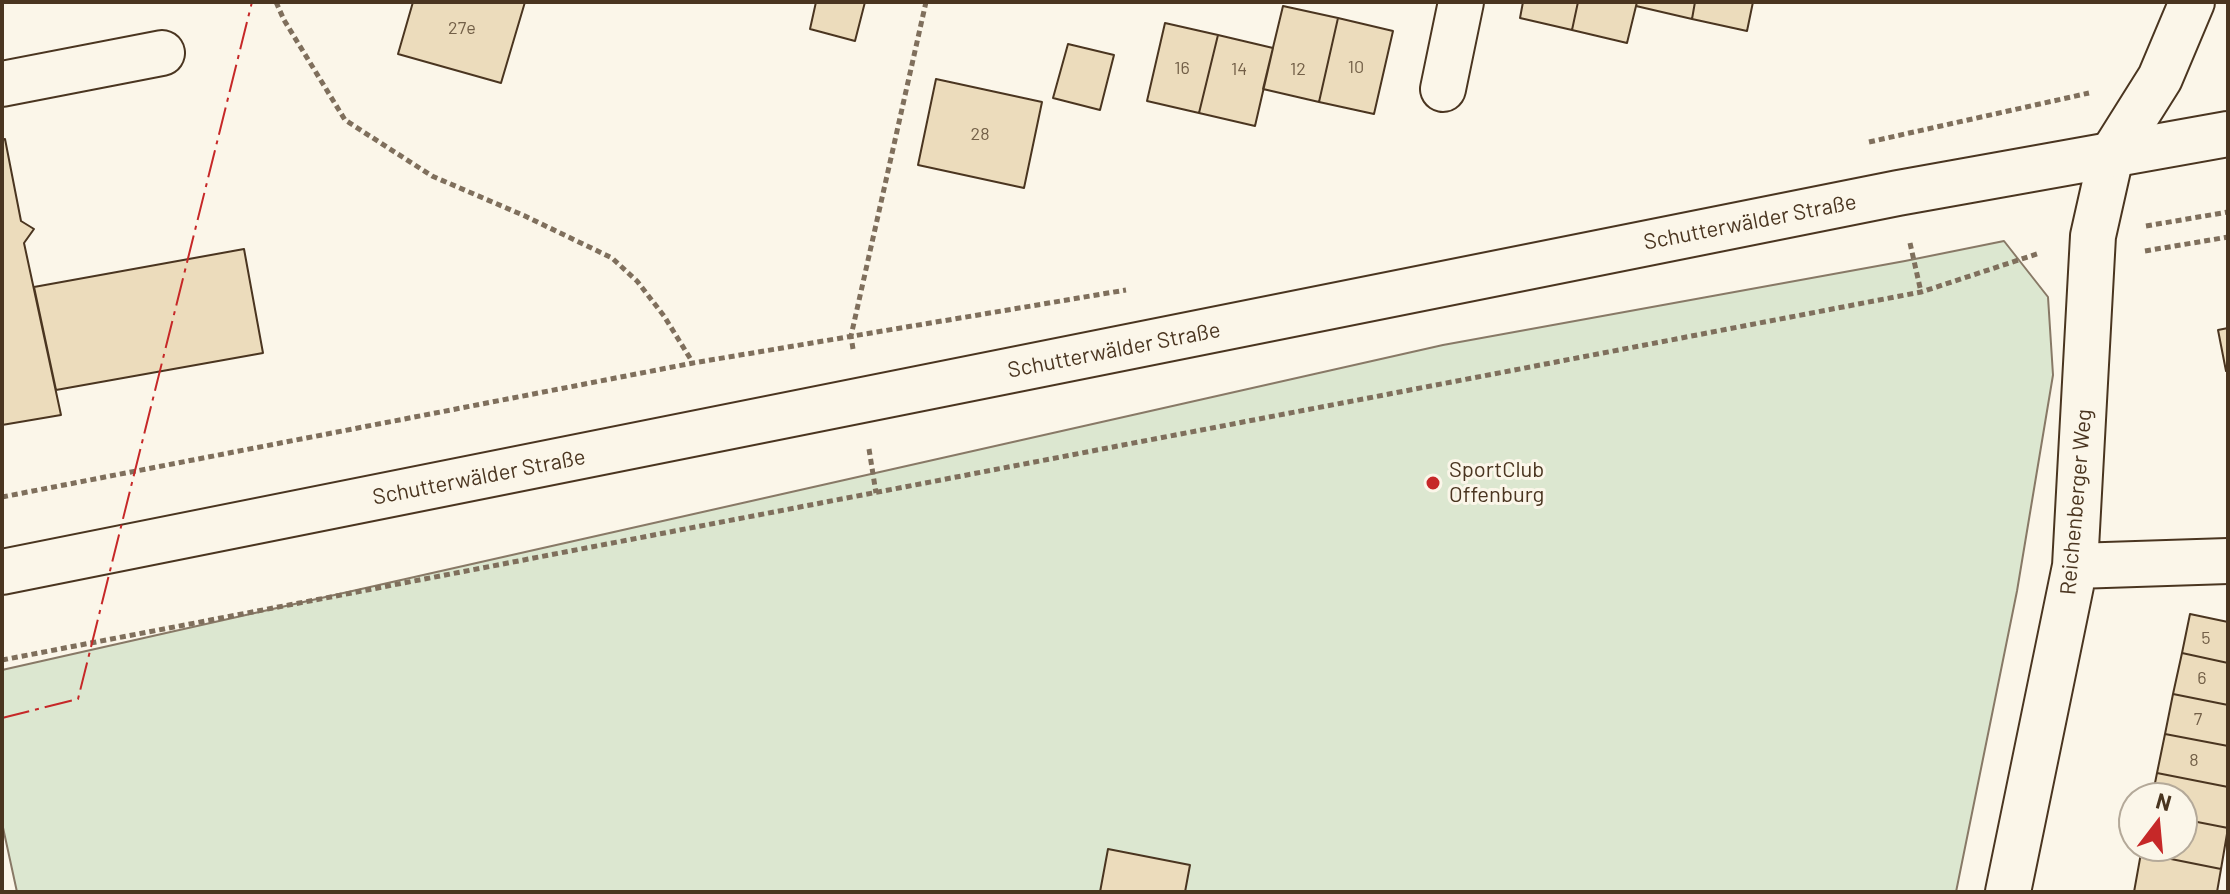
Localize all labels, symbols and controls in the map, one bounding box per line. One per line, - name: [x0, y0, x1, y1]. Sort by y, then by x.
- house number: 27e: [448, 17, 476, 39]
- house number: 10: [1348, 56, 1364, 78]
- house number: 16: [1174, 57, 1190, 79]
- house number: 14: [1231, 58, 1247, 80]
- house number: 12: [1290, 58, 1306, 80]
- house number: 28: [970, 123, 990, 145]
- street label: Schutterwälder Straße: [1641, 188, 1859, 256]
- street label: Schutterwälder Straße: [1005, 316, 1223, 384]
- street label: Reichenberger Weg: [2055, 408, 2097, 596]
- street label: Schutterwälder Straße: [370, 443, 588, 511]
- place label: SportClub Offenburg: [1449, 457, 1544, 508]
- marker: SportClub Offenburg: [1424, 474, 1442, 492]
- house number: 5: [2201, 627, 2211, 649]
- house number: 6: [2197, 667, 2207, 689]
- house number: 7: [2194, 708, 2202, 730]
- house number: 8: [2189, 749, 2199, 771]
- north arrow: [2118, 782, 2198, 862]
- text: N: [2153, 786, 2175, 815]

